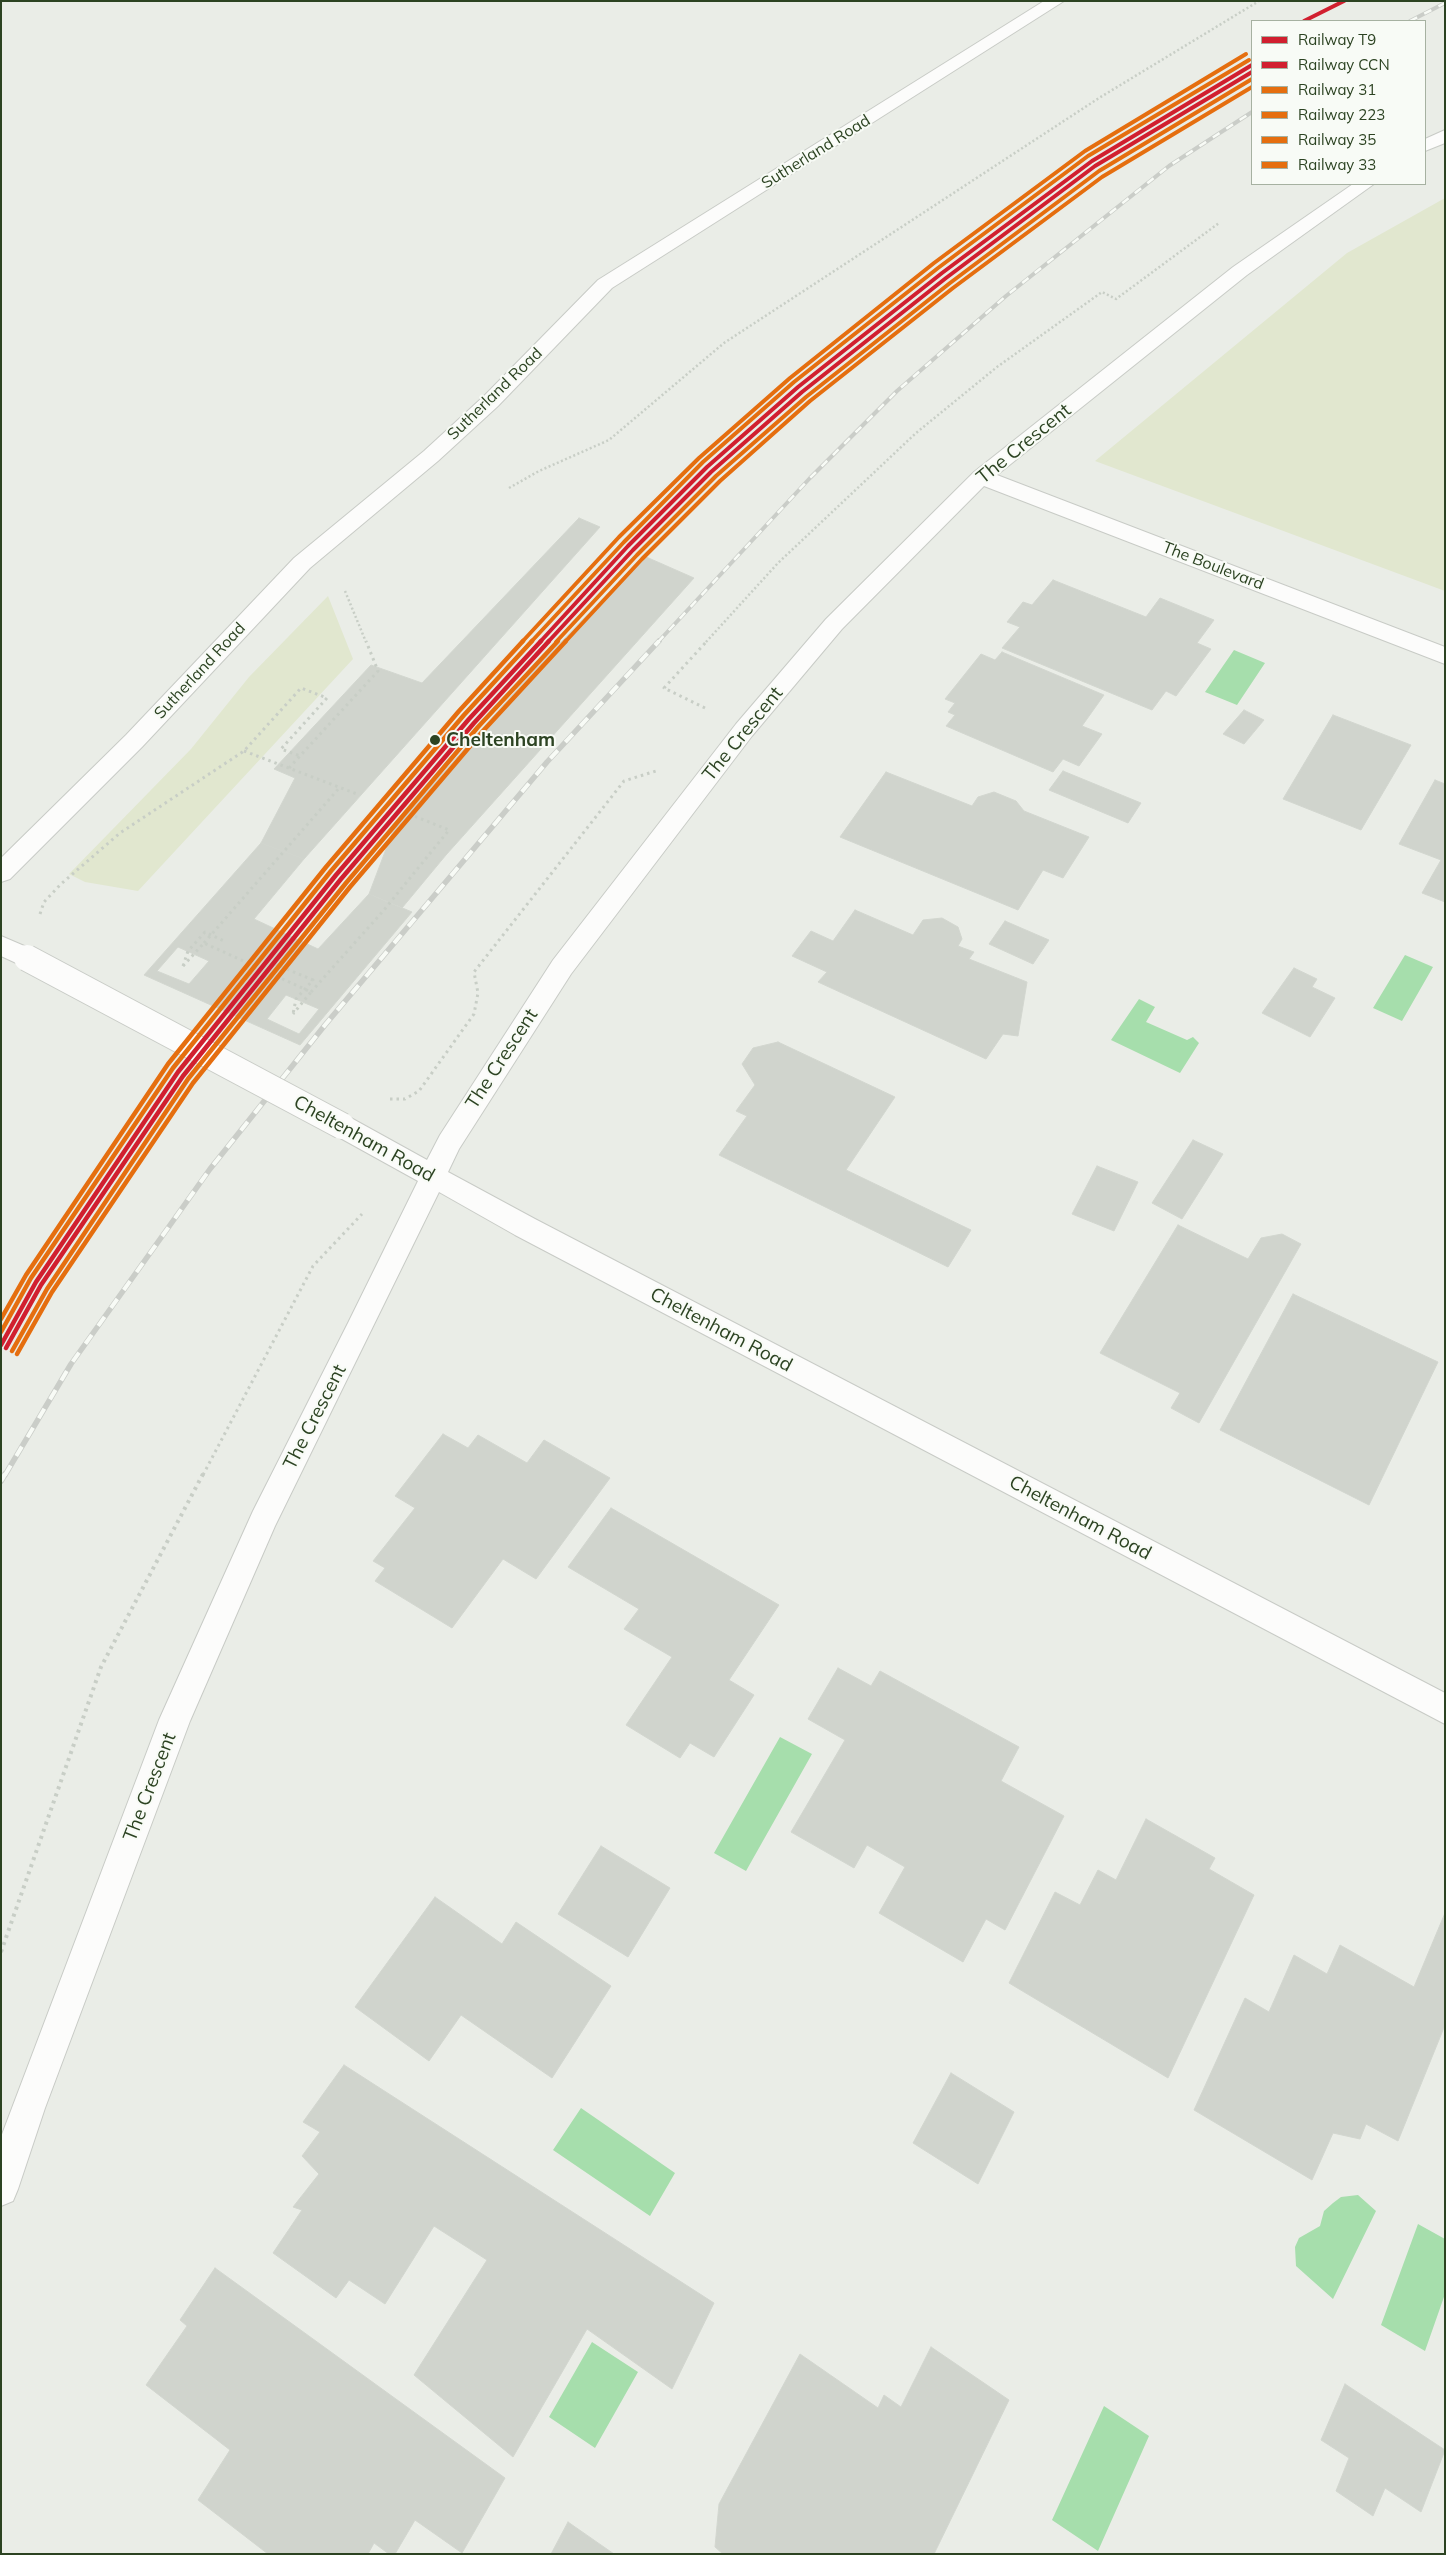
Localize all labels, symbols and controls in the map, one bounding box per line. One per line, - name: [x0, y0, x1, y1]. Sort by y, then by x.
- legend: [1251, 20, 1426, 185]
- text: Railway T9: [1298, 30, 1376, 49]
- text: Railway CCN: [1298, 55, 1390, 74]
- text: Railway 31: [1298, 80, 1376, 99]
- text: Railway 223: [1298, 105, 1385, 124]
- street label: Sutherland Road: [758, 111, 874, 193]
- text: Railway 35: [1298, 130, 1376, 149]
- text: Railway 33: [1298, 155, 1376, 174]
- street label: Sutherland Road: [444, 344, 546, 444]
- street label: The Crescent: [972, 399, 1076, 489]
- street label: The Boulevard: [1160, 538, 1266, 594]
- street label: Sutherland Road: [151, 619, 249, 723]
- street label: The Crescent: [698, 682, 788, 786]
- place label: Cheltenham: [446, 729, 555, 751]
- marker: Cheltenham: [428, 733, 442, 747]
- street label: The Crescent: [461, 1005, 543, 1113]
- street label: Cheltenham Road: [289, 1091, 439, 1187]
- street label: Cheltenham Road: [646, 1283, 796, 1377]
- street label: The Crescent: [279, 1361, 351, 1473]
- street label: Cheltenham Road: [1005, 1471, 1155, 1565]
- street label: The Crescent: [119, 1729, 181, 1845]

